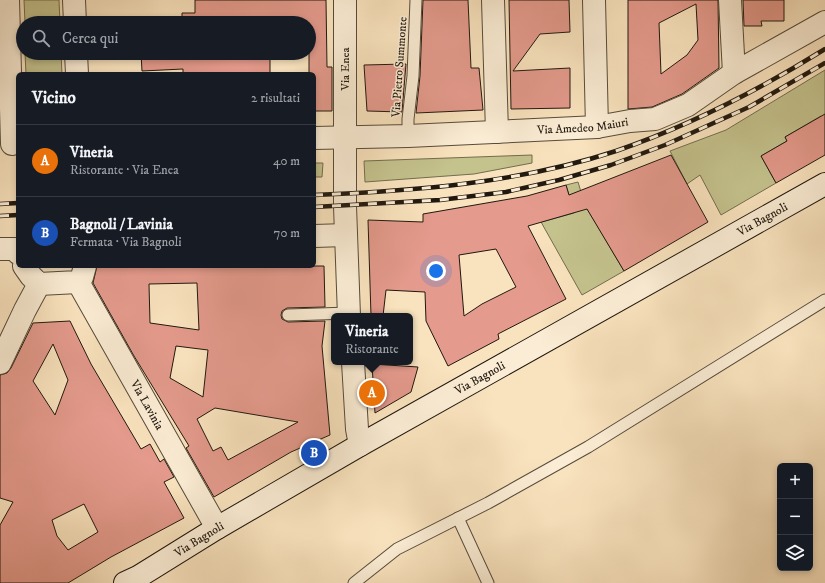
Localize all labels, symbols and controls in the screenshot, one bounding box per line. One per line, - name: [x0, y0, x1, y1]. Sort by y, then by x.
- search box: [16, 16, 316, 60]
- street label: Via Pietro Summonte: [388, 16, 411, 119]
- icon: search: [30, 27, 52, 49]
- text: Cerca qui: [62, 29, 118, 48]
- street label: Via Enea: [338, 47, 353, 92]
- text: Vicino: [32, 87, 76, 109]
- text: 2 risultati: [251, 90, 300, 106]
- street label: Via Amedeo Maiuri: [536, 114, 630, 138]
- text: Vineria: [70, 143, 113, 162]
- text: A: [41, 153, 49, 169]
- text: 40 m: [273, 153, 300, 169]
- text: Ristorante · Via Enea: [70, 162, 179, 178]
- street label: Via Bagnoli: [734, 199, 790, 240]
- text: Bagnoli / Lavinia: [70, 215, 173, 234]
- text: B: [41, 225, 49, 241]
- text: 70 m: [274, 225, 300, 241]
- text: Fermata · Via Bagnoli: [70, 234, 182, 250]
- your location: [426, 261, 446, 281]
- popup: [331, 313, 413, 365]
- text: Vineria: [345, 322, 388, 341]
- text: Ristorante: [345, 341, 399, 357]
- street label: Via Bagnoli: [451, 358, 508, 399]
- street label: Via Lavinia: [126, 377, 167, 433]
- pin: A: [359, 378, 385, 408]
- pin: B: [301, 438, 327, 468]
- map controls: [777, 463, 813, 571]
- button: +: [777, 463, 813, 499]
- button: −: [777, 499, 813, 535]
- street label: Via Bagnoli: [171, 519, 227, 561]
- button: layers: [777, 535, 813, 571]

